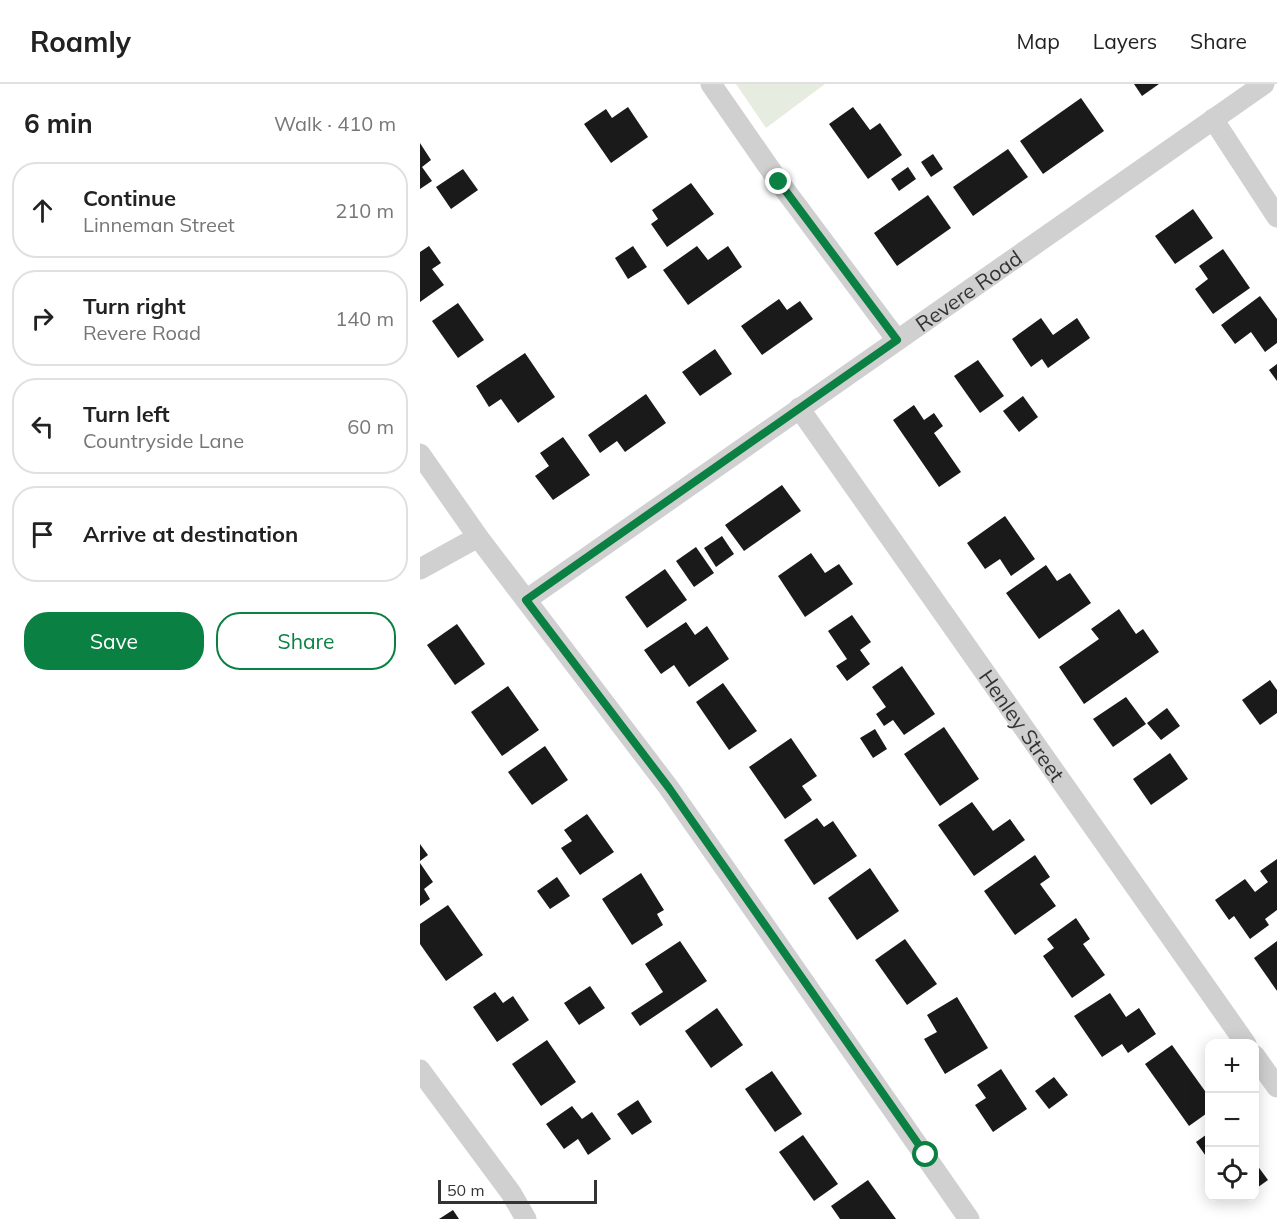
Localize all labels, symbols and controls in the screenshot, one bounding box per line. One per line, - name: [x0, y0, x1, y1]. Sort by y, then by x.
- text: Roamly: [30, 24, 131, 59]
- text: Map: [1017, 28, 1060, 54]
- text: Layers: [1093, 28, 1157, 54]
- text: Share: [1190, 28, 1247, 54]
- text: 6 min: [24, 107, 93, 140]
- text: Walk · 410 m: [274, 111, 396, 136]
- route end: [765, 168, 791, 194]
- text: Continue: [83, 184, 176, 212]
- icon: ahead: [26, 194, 59, 227]
- text: 210 m: [335, 198, 394, 223]
- text: Linneman Street: [83, 212, 235, 237]
- street label: Revere Road: [910, 244, 1027, 337]
- text: Turn right: [83, 292, 186, 320]
- icon: right: [26, 302, 59, 335]
- text: 140 m: [335, 306, 394, 331]
- text: Revere Road: [83, 320, 201, 345]
- text: Turn left: [83, 400, 170, 428]
- icon: left: [26, 410, 59, 443]
- text: 60 m: [347, 414, 394, 439]
- text: Countryside Lane: [83, 428, 244, 453]
- icon: arrive: [26, 518, 59, 551]
- text: Arrive at destination: [83, 520, 298, 548]
- button: Save: [24, 612, 204, 670]
- button: Share: [216, 612, 396, 670]
- street label: Henley Street: [974, 664, 1070, 786]
- map controls: [1205, 1039, 1259, 1201]
- button: +: [1205, 1039, 1259, 1093]
- button: −: [1205, 1093, 1259, 1147]
- route start: [912, 1141, 938, 1167]
- button: locate: [1205, 1147, 1259, 1201]
- scale bar: [438, 1177, 597, 1204]
- text: 50 m: [447, 1180, 484, 1200]

